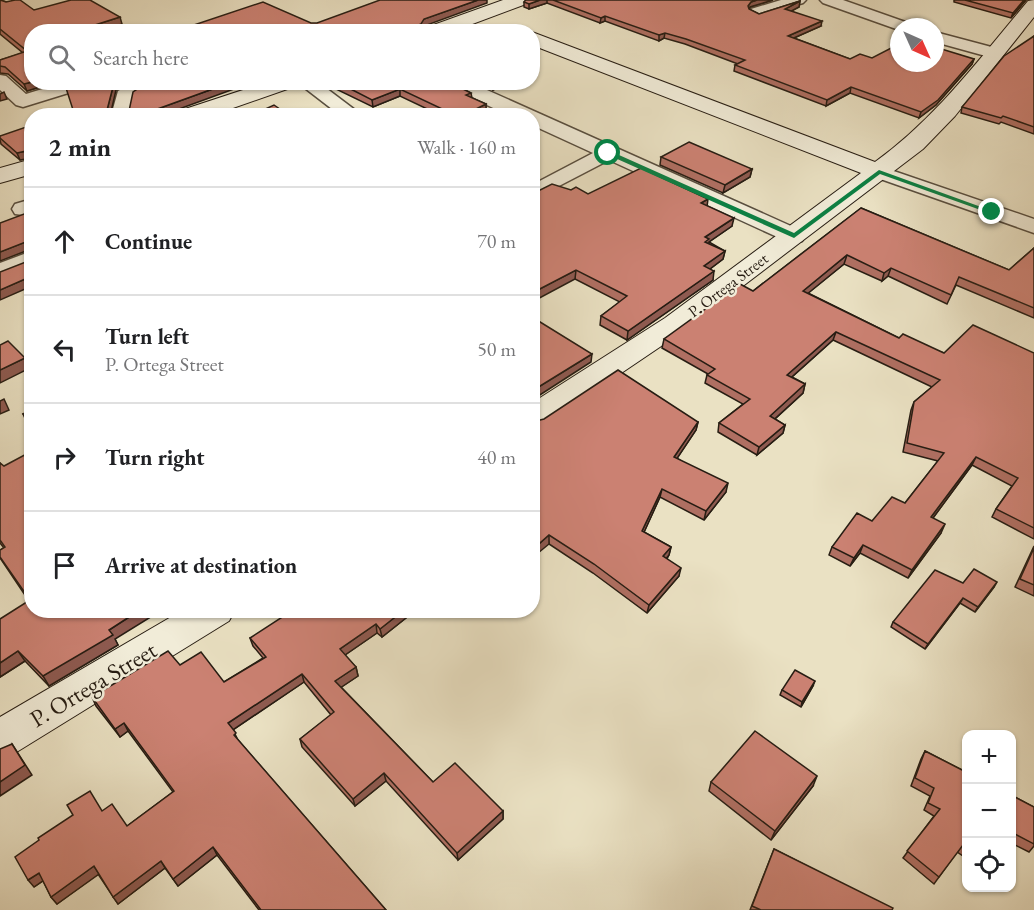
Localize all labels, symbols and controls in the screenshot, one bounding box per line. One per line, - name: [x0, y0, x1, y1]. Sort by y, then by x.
- north arrow: [890, 18, 944, 72]
- search box: [24, 24, 540, 90]
- icon: search: [45, 41, 78, 74]
- text: Search here: [93, 43, 188, 72]
- text: 2 min: [48, 130, 111, 164]
- text: Walk · 160 m: [417, 134, 516, 160]
- route start: [594, 139, 620, 165]
- route end: [978, 198, 1004, 224]
- icon: ahead: [48, 225, 81, 258]
- text: Continue: [105, 227, 192, 256]
- text: 70 m: [477, 228, 516, 254]
- street label: P. Ortega Street: [684, 248, 772, 322]
- text: Turn left: [105, 322, 189, 351]
- icon: left: [48, 333, 81, 366]
- text: 50 m: [477, 336, 516, 362]
- text: P. Ortega Street: [105, 351, 224, 377]
- icon: right: [48, 441, 81, 474]
- text: Turn right: [105, 443, 204, 472]
- text: 40 m: [477, 444, 516, 470]
- icon: arrive: [48, 549, 81, 582]
- text: Arrive at destination: [105, 551, 297, 580]
- street label: P. Ortega Street: [24, 634, 162, 734]
- map controls: [962, 730, 1016, 892]
- button: +: [962, 730, 1016, 784]
- button: −: [962, 784, 1016, 838]
- button: locate: [962, 838, 1016, 892]

